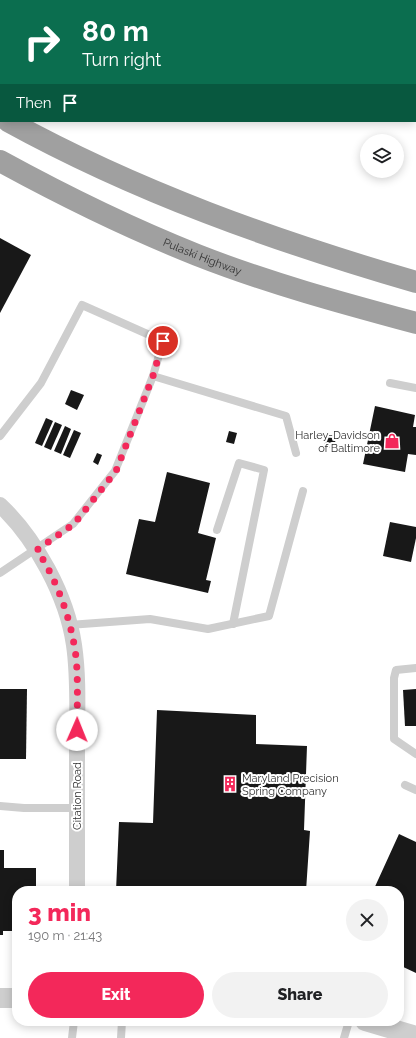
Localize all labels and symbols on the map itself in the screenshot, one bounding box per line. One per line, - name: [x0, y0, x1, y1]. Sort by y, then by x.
- street label: Pulaski Highway: [161, 235, 243, 277]
- pin: [146, 324, 180, 358]
- place label: Harley-Davidson of Baltimore: [295, 429, 381, 455]
- shop icon: Harley-Davidson of Baltimore: [383, 432, 401, 450]
- position arrow: [56, 709, 98, 751]
- street label: Citation Road: [71, 762, 84, 830]
- place label: Maryland Precision Spring Company: [242, 772, 339, 798]
- building icon: Maryland Precision Spring Company: [221, 775, 239, 793]

